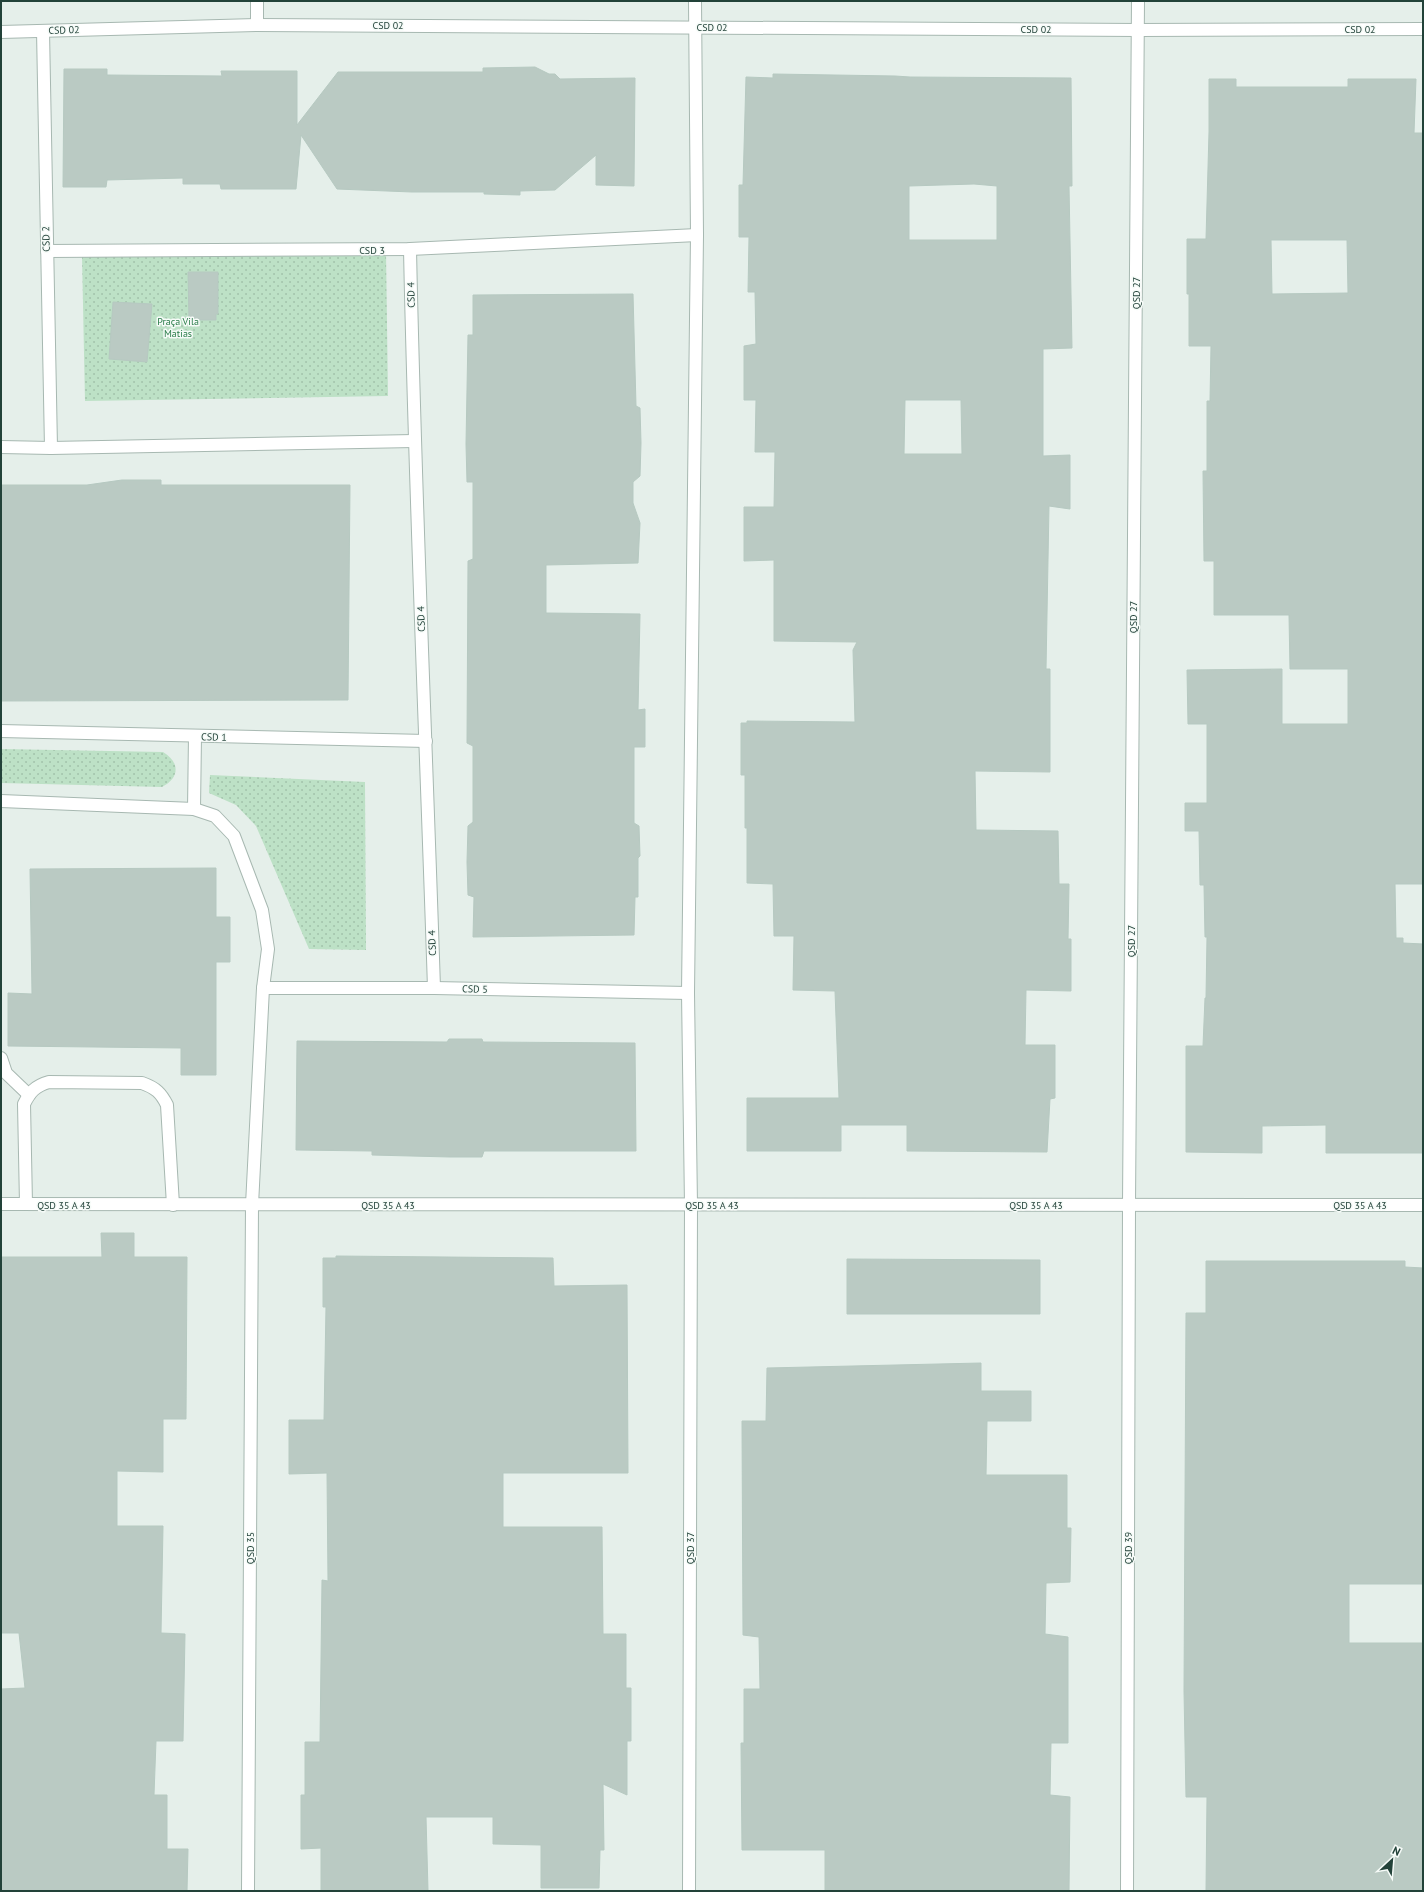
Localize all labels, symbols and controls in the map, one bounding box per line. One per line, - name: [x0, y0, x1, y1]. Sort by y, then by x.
- street label: CSD 02: [372, 19, 404, 32]
- street label: CSD 02: [696, 21, 728, 34]
- street label: CSD 02: [48, 23, 80, 37]
- street label: CSD 02: [1020, 23, 1052, 36]
- street label: CSD 02: [1344, 23, 1376, 36]
- street label: CSD 2: [39, 226, 53, 252]
- street label: CSD 3: [359, 244, 385, 257]
- street label: QSD 27: [1130, 277, 1143, 309]
- street label: CSD 4: [404, 282, 418, 308]
- park label: Praça Vila Matias: [157, 315, 199, 340]
- street label: QSD 27: [1127, 601, 1140, 633]
- street label: CSD 4: [414, 605, 428, 632]
- street label: CSD 1: [201, 730, 227, 744]
- street label: QSD 27: [1125, 925, 1138, 957]
- street label: CSD 4: [425, 929, 439, 956]
- street label: CSD 5: [462, 982, 488, 996]
- street label: QSD 35 A 43: [37, 1199, 91, 1212]
- street label: QSD 35 A 43: [361, 1199, 415, 1212]
- street label: QSD 35 A 43: [685, 1199, 739, 1212]
- street label: QSD 35 A 43: [1009, 1199, 1063, 1212]
- street label: QSD 35 A 43: [1333, 1199, 1387, 1212]
- street label: QSD 35: [244, 1532, 257, 1564]
- street label: QSD 37: [684, 1532, 697, 1564]
- street label: QSD 39: [1122, 1532, 1135, 1564]
- north arrow: [1372, 1840, 1412, 1880]
- text: N: [1390, 1843, 1403, 1859]

